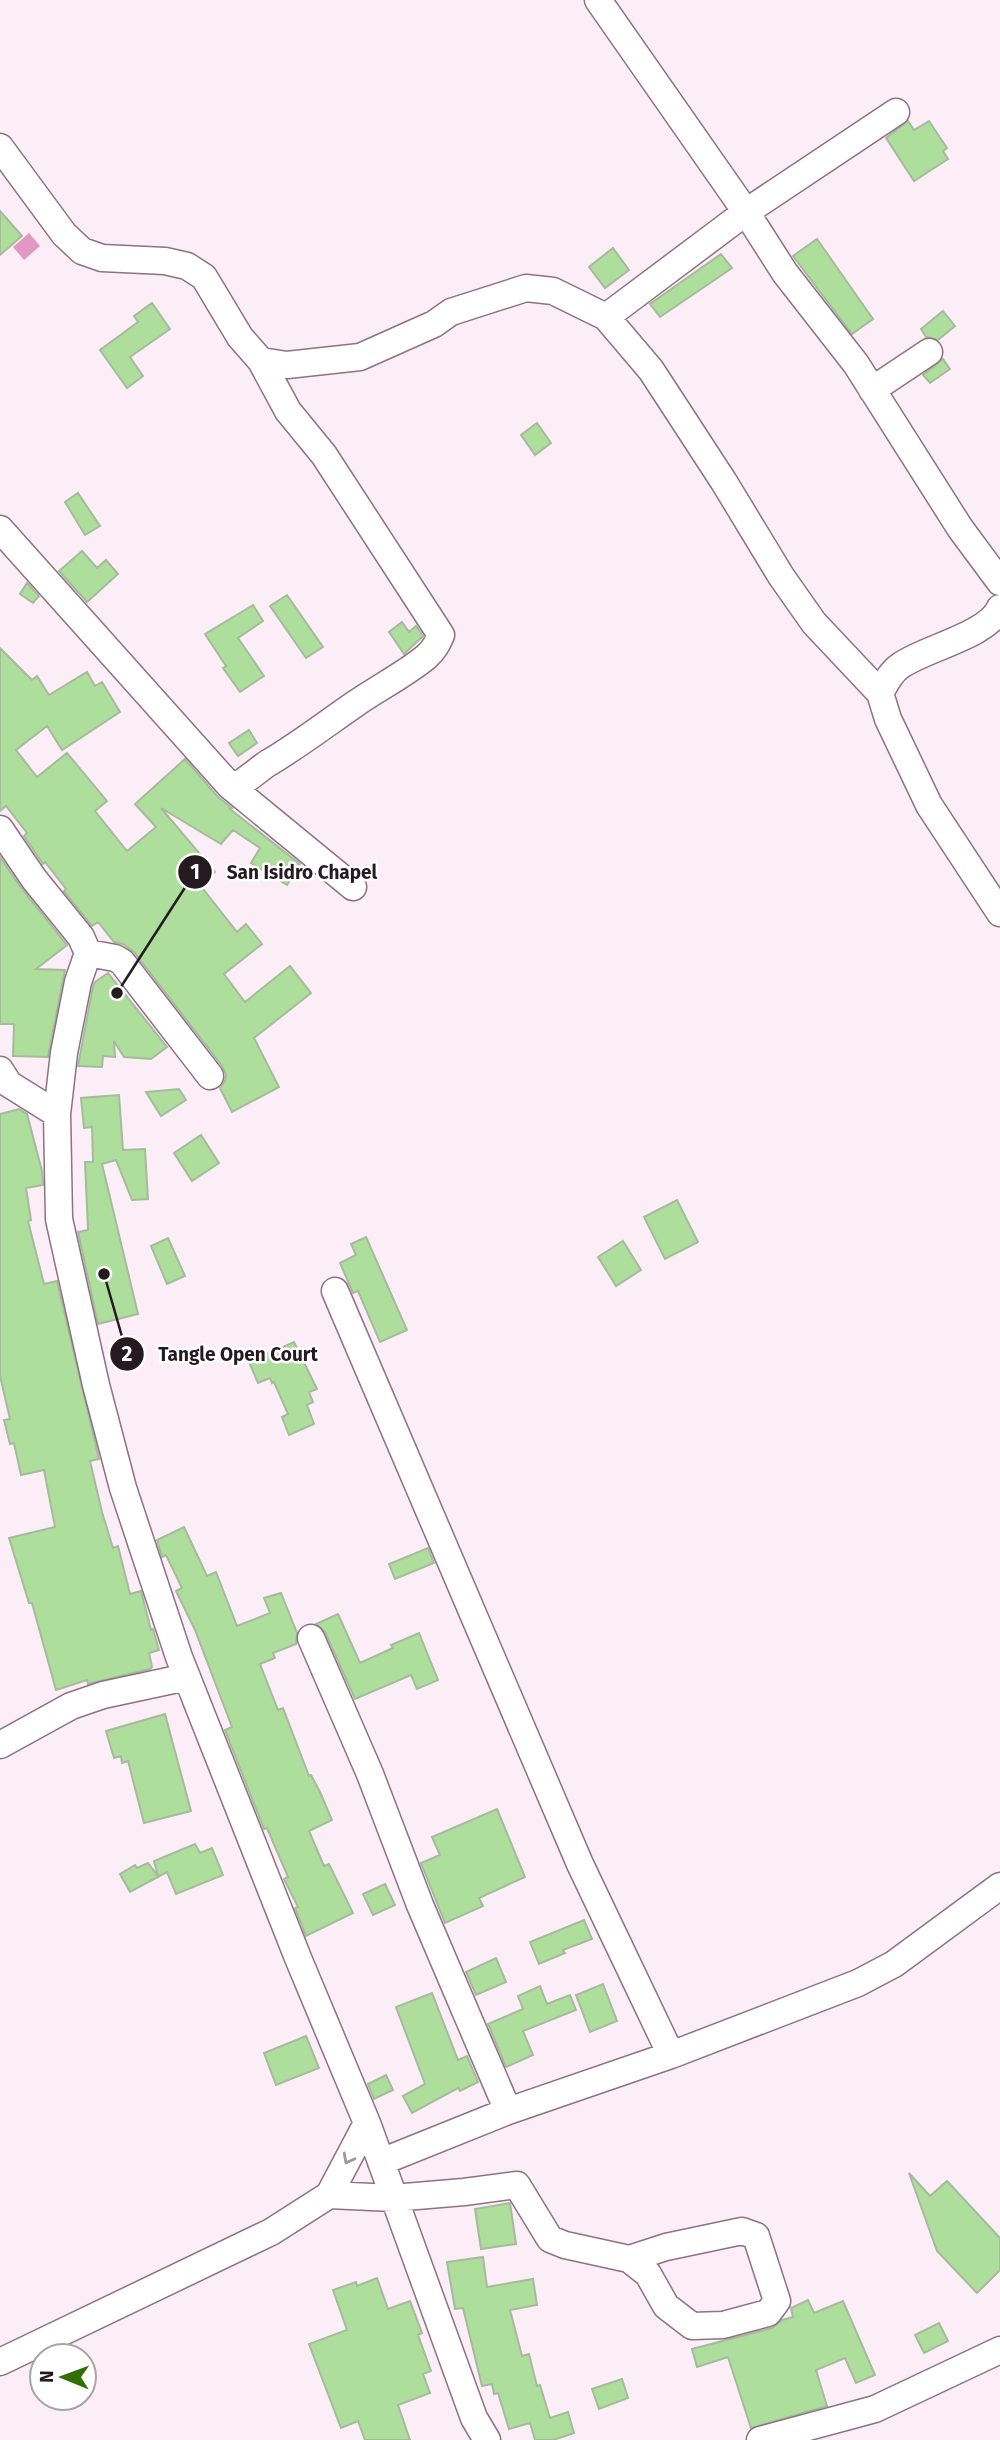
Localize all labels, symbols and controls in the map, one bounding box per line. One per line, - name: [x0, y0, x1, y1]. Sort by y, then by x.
- callout: San Isidro Chapel: [177, 852, 391, 892]
- text: 1: [190, 859, 200, 885]
- text: San Isidro Chapel: [227, 861, 378, 884]
- callout: Tangle Open Court: [109, 1334, 332, 1374]
- text: 2: [122, 1341, 133, 1367]
- text: Tangle Open Court: [158, 1343, 318, 1366]
- one-way arrow: [343, 2152, 356, 2164]
- north arrow: [28, 2342, 98, 2412]
- text: N: [35, 2370, 58, 2383]

